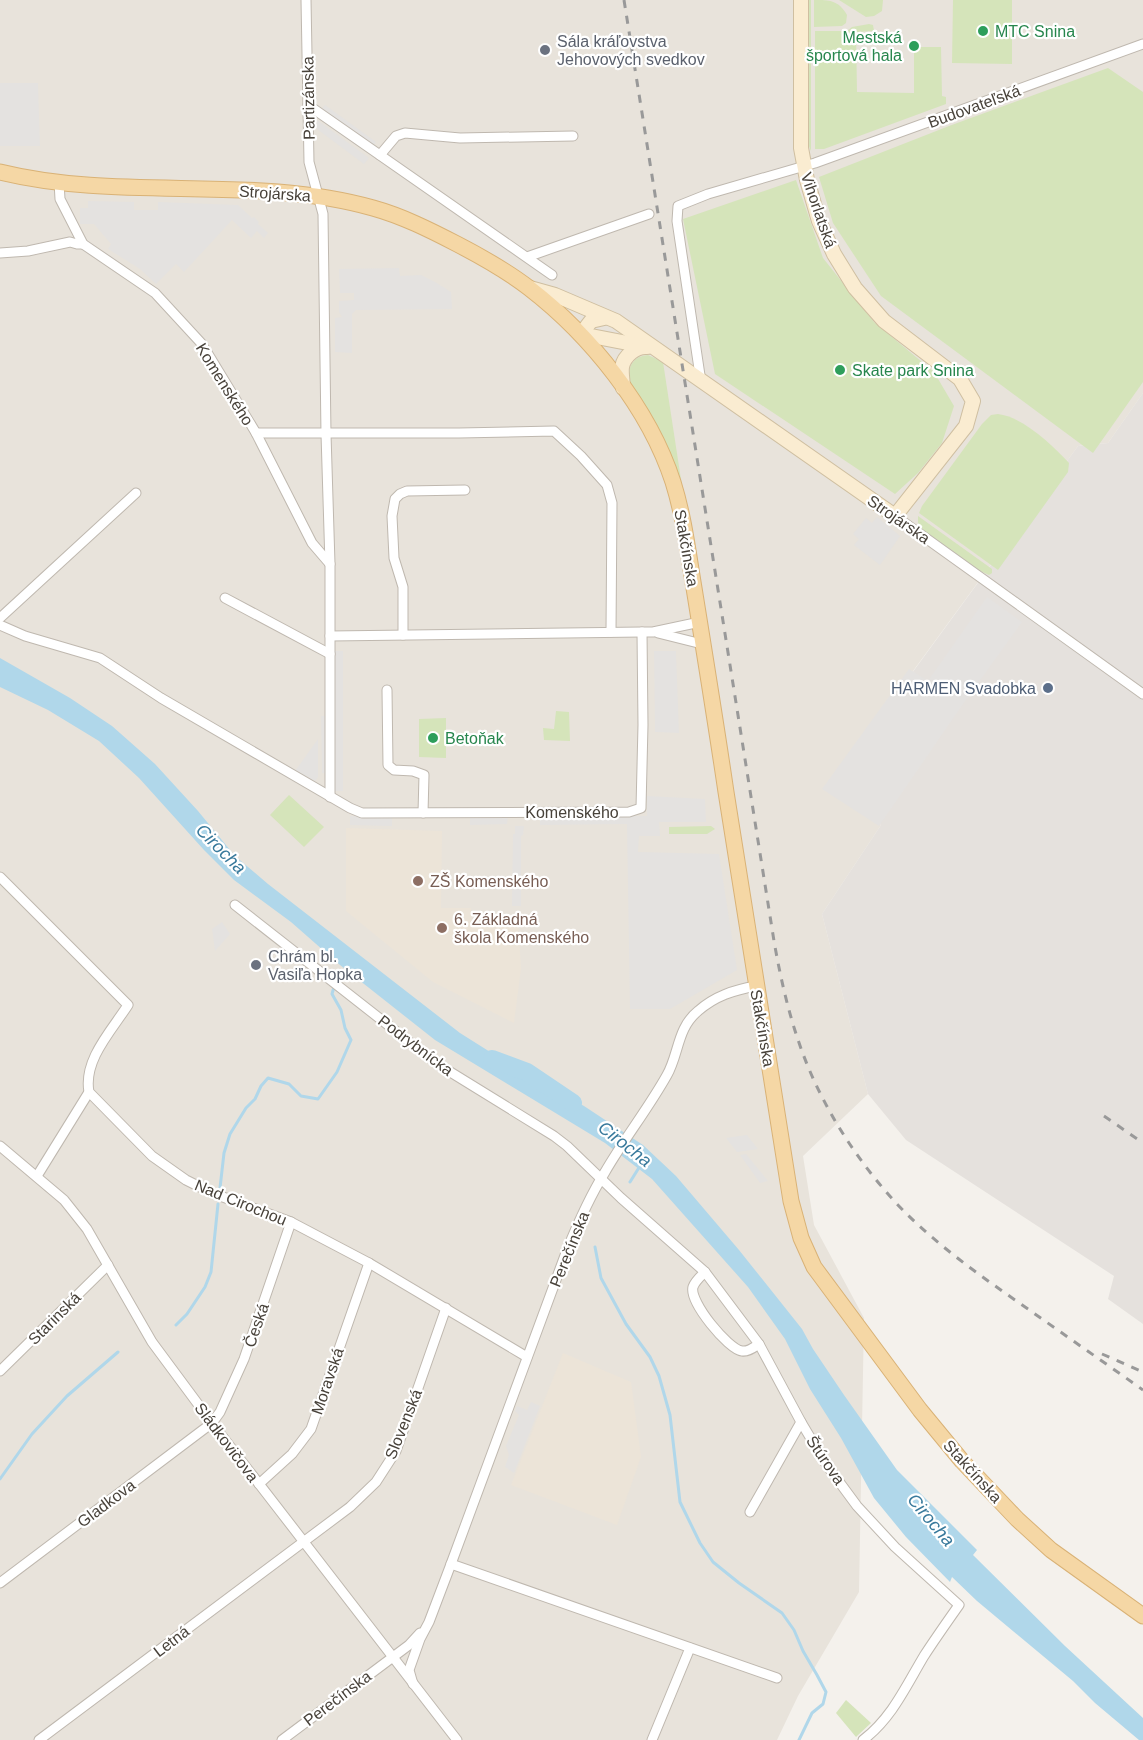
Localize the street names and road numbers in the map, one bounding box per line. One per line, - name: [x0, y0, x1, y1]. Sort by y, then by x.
- street label: Partizánska: [299, 56, 318, 140]
- street label: Budovateľská: [926, 82, 1023, 131]
- street label: Vihorlatská: [798, 170, 839, 250]
- street label: Strojárska: [238, 183, 312, 204]
- street label: Komenského: [193, 340, 257, 428]
- street label: Strojárska: [864, 492, 933, 547]
- street label: Stakčínska: [671, 508, 702, 588]
- street label: Komenského: [525, 804, 619, 821]
- street label: Stakčínska: [747, 988, 778, 1068]
- street label: Podrybnícka: [375, 1012, 456, 1079]
- street label: Nad Cirochou: [192, 1176, 289, 1229]
- street label: Perečínska: [547, 1209, 592, 1289]
- street label: Starinská: [25, 1289, 84, 1348]
- street label: Česká: [240, 1301, 272, 1349]
- street label: Moravská: [308, 1346, 347, 1417]
- street label: Slovenská: [382, 1387, 425, 1462]
- street label: Sládkovičova: [191, 1400, 262, 1485]
- street label: Štúrova: [803, 1432, 849, 1488]
- street label: Stakčínska: [940, 1437, 1005, 1506]
- street label: Gladkova: [74, 1476, 138, 1531]
- street label: Letná: [150, 1623, 192, 1660]
- street label: Perečínska: [300, 1667, 374, 1729]

